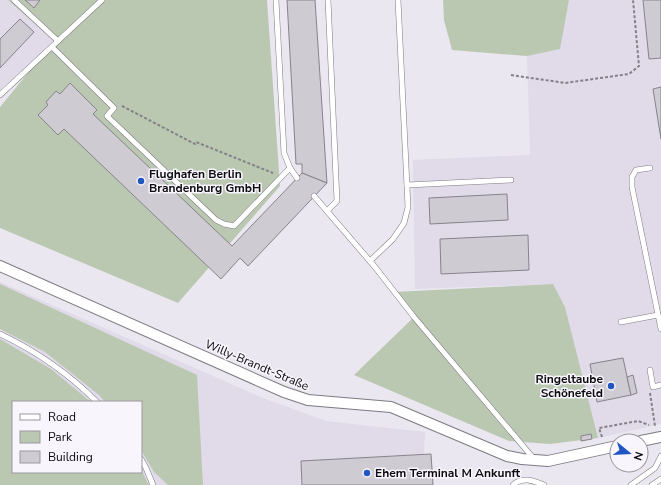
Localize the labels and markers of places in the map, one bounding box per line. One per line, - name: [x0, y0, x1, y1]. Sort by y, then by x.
- place label: Flughafen Berlin Brandenburg GmbH: [149, 166, 261, 196]
- marker: Flughafen Berlin Brandenburg GmbH: [136, 176, 146, 186]
- place label: Ringeltaube Schönefeld: [535, 371, 603, 401]
- marker: Ringeltaube Schönefeld: [606, 381, 616, 391]
- place label: Ehem Terminal M Ankunft: [375, 465, 520, 481]
- marker: Ehem Terminal M Ankunft: [362, 468, 372, 478]

